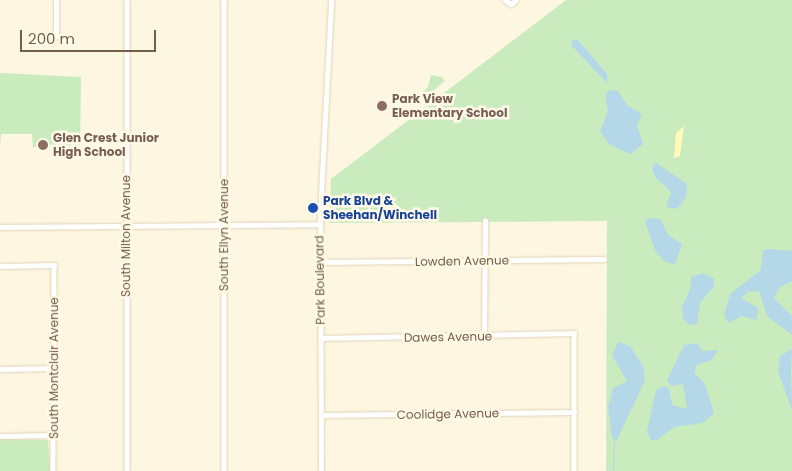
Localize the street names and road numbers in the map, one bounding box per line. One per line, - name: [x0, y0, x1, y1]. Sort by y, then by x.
- street label: South Milton Avenue: [119, 175, 133, 297]
- street label: South Ellyn Avenue: [217, 179, 231, 291]
- street label: Park Boulevard: [312, 235, 328, 325]
- street label: Lowden Avenue: [415, 253, 509, 269]
- street label: South Montclair Avenue: [47, 297, 61, 439]
- street label: Dawes Avenue: [404, 329, 492, 345]
- street label: Coolidge Avenue: [397, 406, 499, 422]

